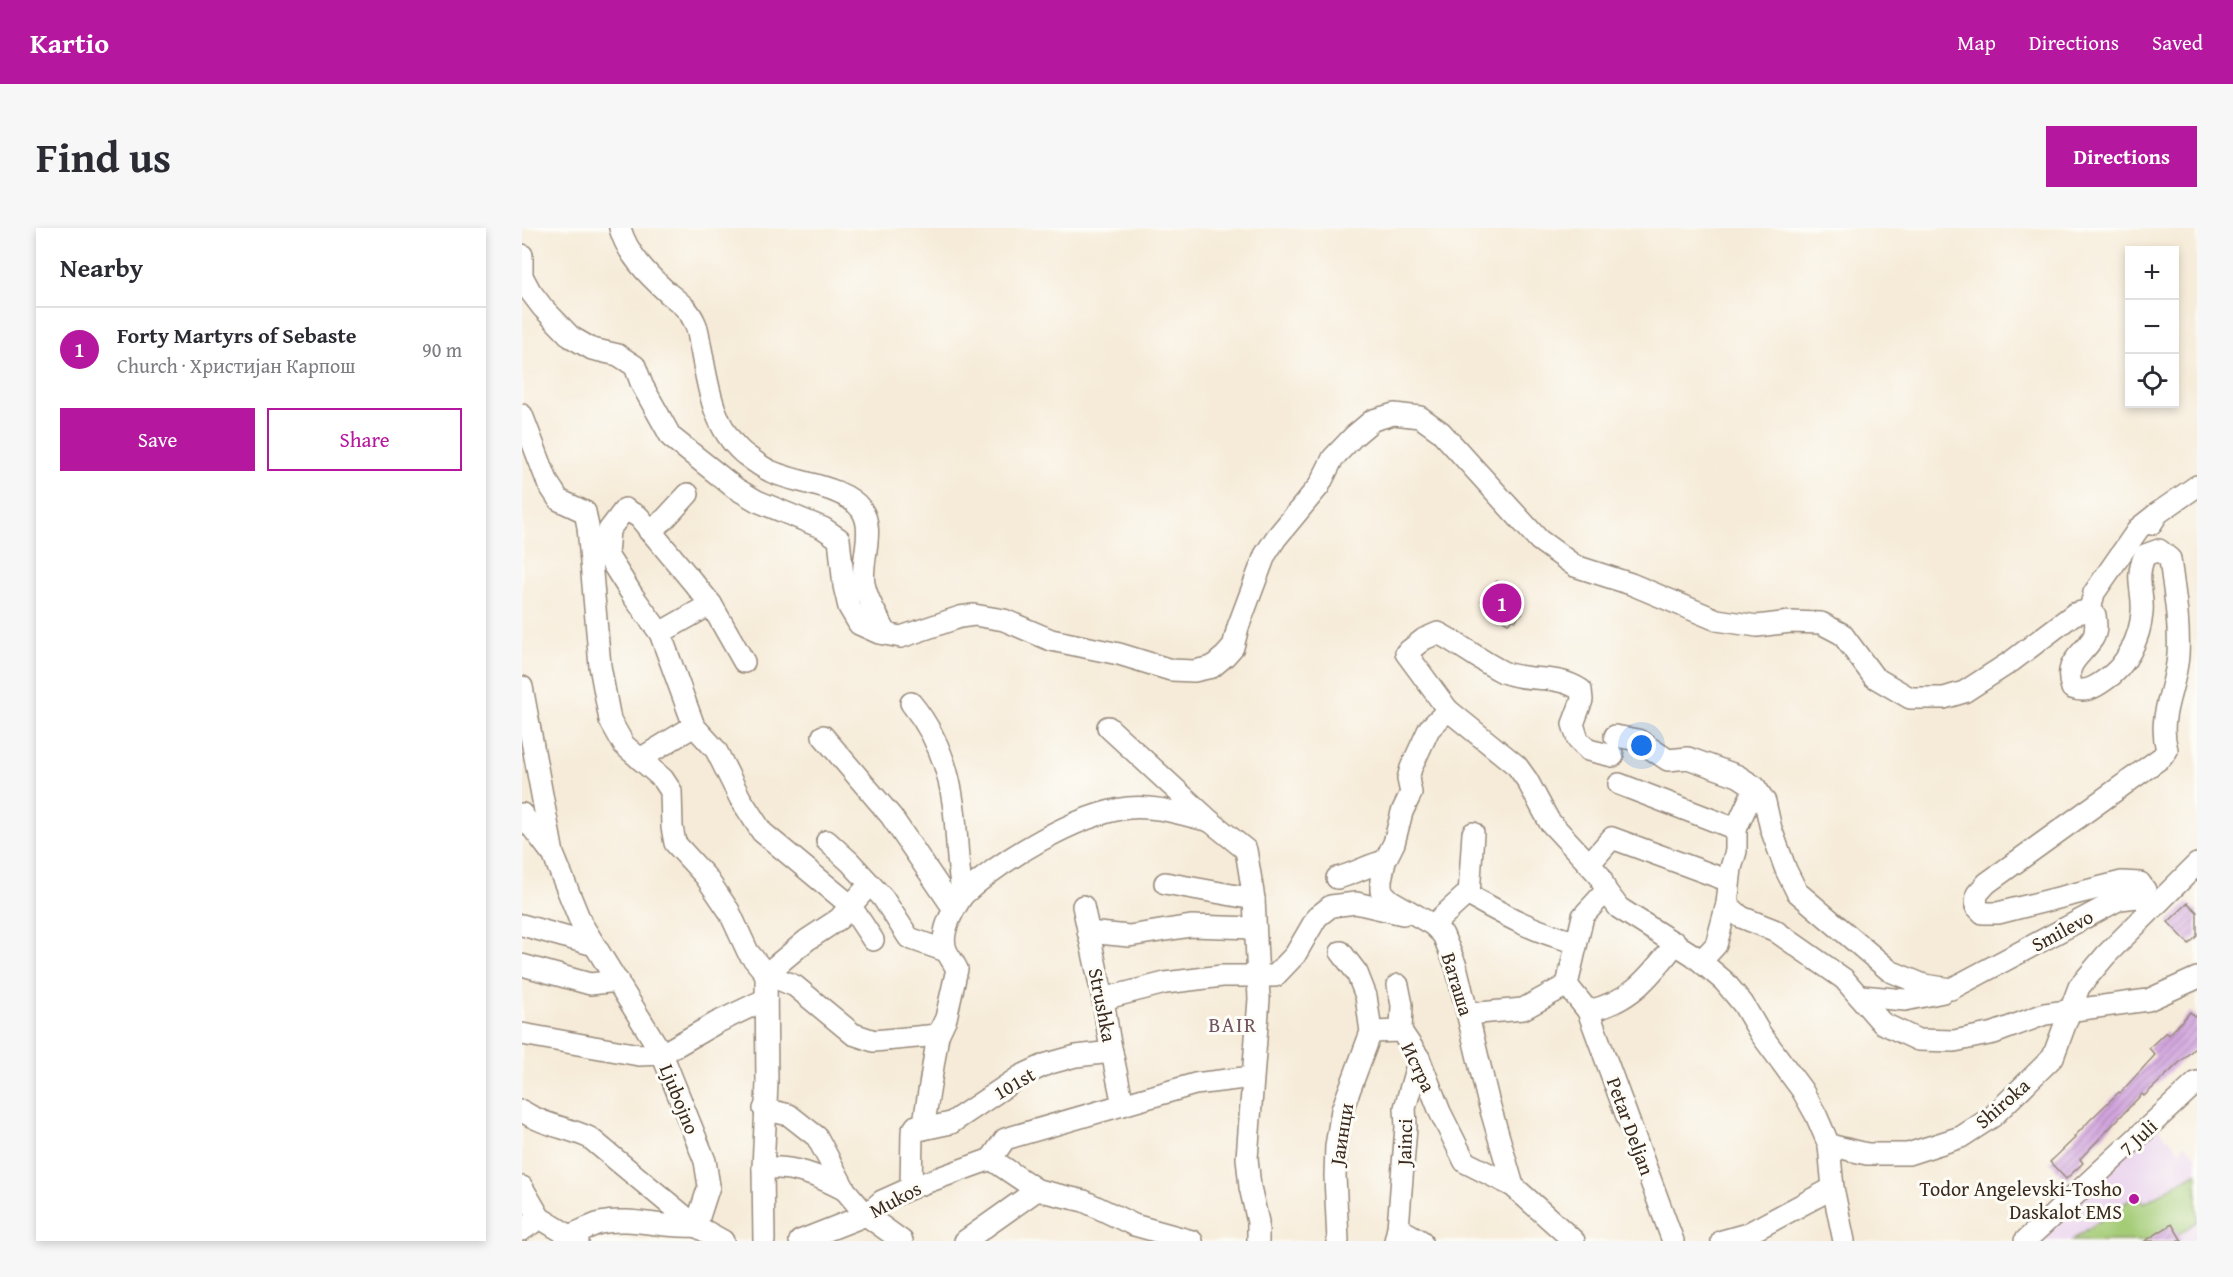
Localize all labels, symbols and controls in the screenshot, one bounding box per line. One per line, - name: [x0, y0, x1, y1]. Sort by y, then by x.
- text: Kartio: [30, 22, 109, 63]
- text: Map: [1957, 27, 1996, 58]
- text: Directions: [2029, 27, 2119, 58]
- text: Saved: [2152, 27, 2203, 58]
- text: Find us: [36, 126, 171, 187]
- button: Directions: [2046, 126, 2197, 187]
- map controls: [2125, 246, 2179, 408]
- button: +: [2125, 246, 2179, 300]
- text: Nearby: [60, 248, 143, 287]
- button: −: [2125, 300, 2179, 354]
- text: Forty Martyrs of Sebaste: [117, 319, 357, 351]
- text: 1: [74, 335, 85, 364]
- text: 90 m: [422, 335, 462, 364]
- text: Church · Христијан Карпош: [117, 351, 355, 380]
- button: locate: [2125, 354, 2179, 408]
- button: Save: [60, 408, 255, 471]
- button: Share: [267, 408, 462, 471]
- pin: 1: [1482, 580, 1522, 626]
- your location: [1627, 731, 1656, 760]
- street label: Smilevo: [2026, 902, 2098, 958]
- street label: Ваташа: [1435, 949, 1481, 1020]
- street label: Strushka: [1082, 966, 1124, 1045]
- district label: BAIR: [1208, 1009, 1258, 1040]
- street label: Истра: [1394, 1037, 1444, 1097]
- street label: 101st: [988, 1059, 1040, 1107]
- street label: Ljubojno: [653, 1060, 707, 1138]
- street label: Shiroka: [1968, 1071, 2036, 1135]
- street label: Petar Deljan: [1600, 1073, 1662, 1179]
- street label: Јаинци: [1321, 1101, 1360, 1170]
- street label: 7 Juli: [2113, 1112, 2164, 1162]
- street label: Jainci: [1389, 1118, 1419, 1169]
- street label: Mukos: [864, 1173, 926, 1225]
- place label: Todor Angelevski-Tosho Daskalot EMS: [1920, 1174, 2122, 1226]
- marker: Todor Angelevski-Tosho Daskalot EMS: [2127, 1192, 2141, 1206]

